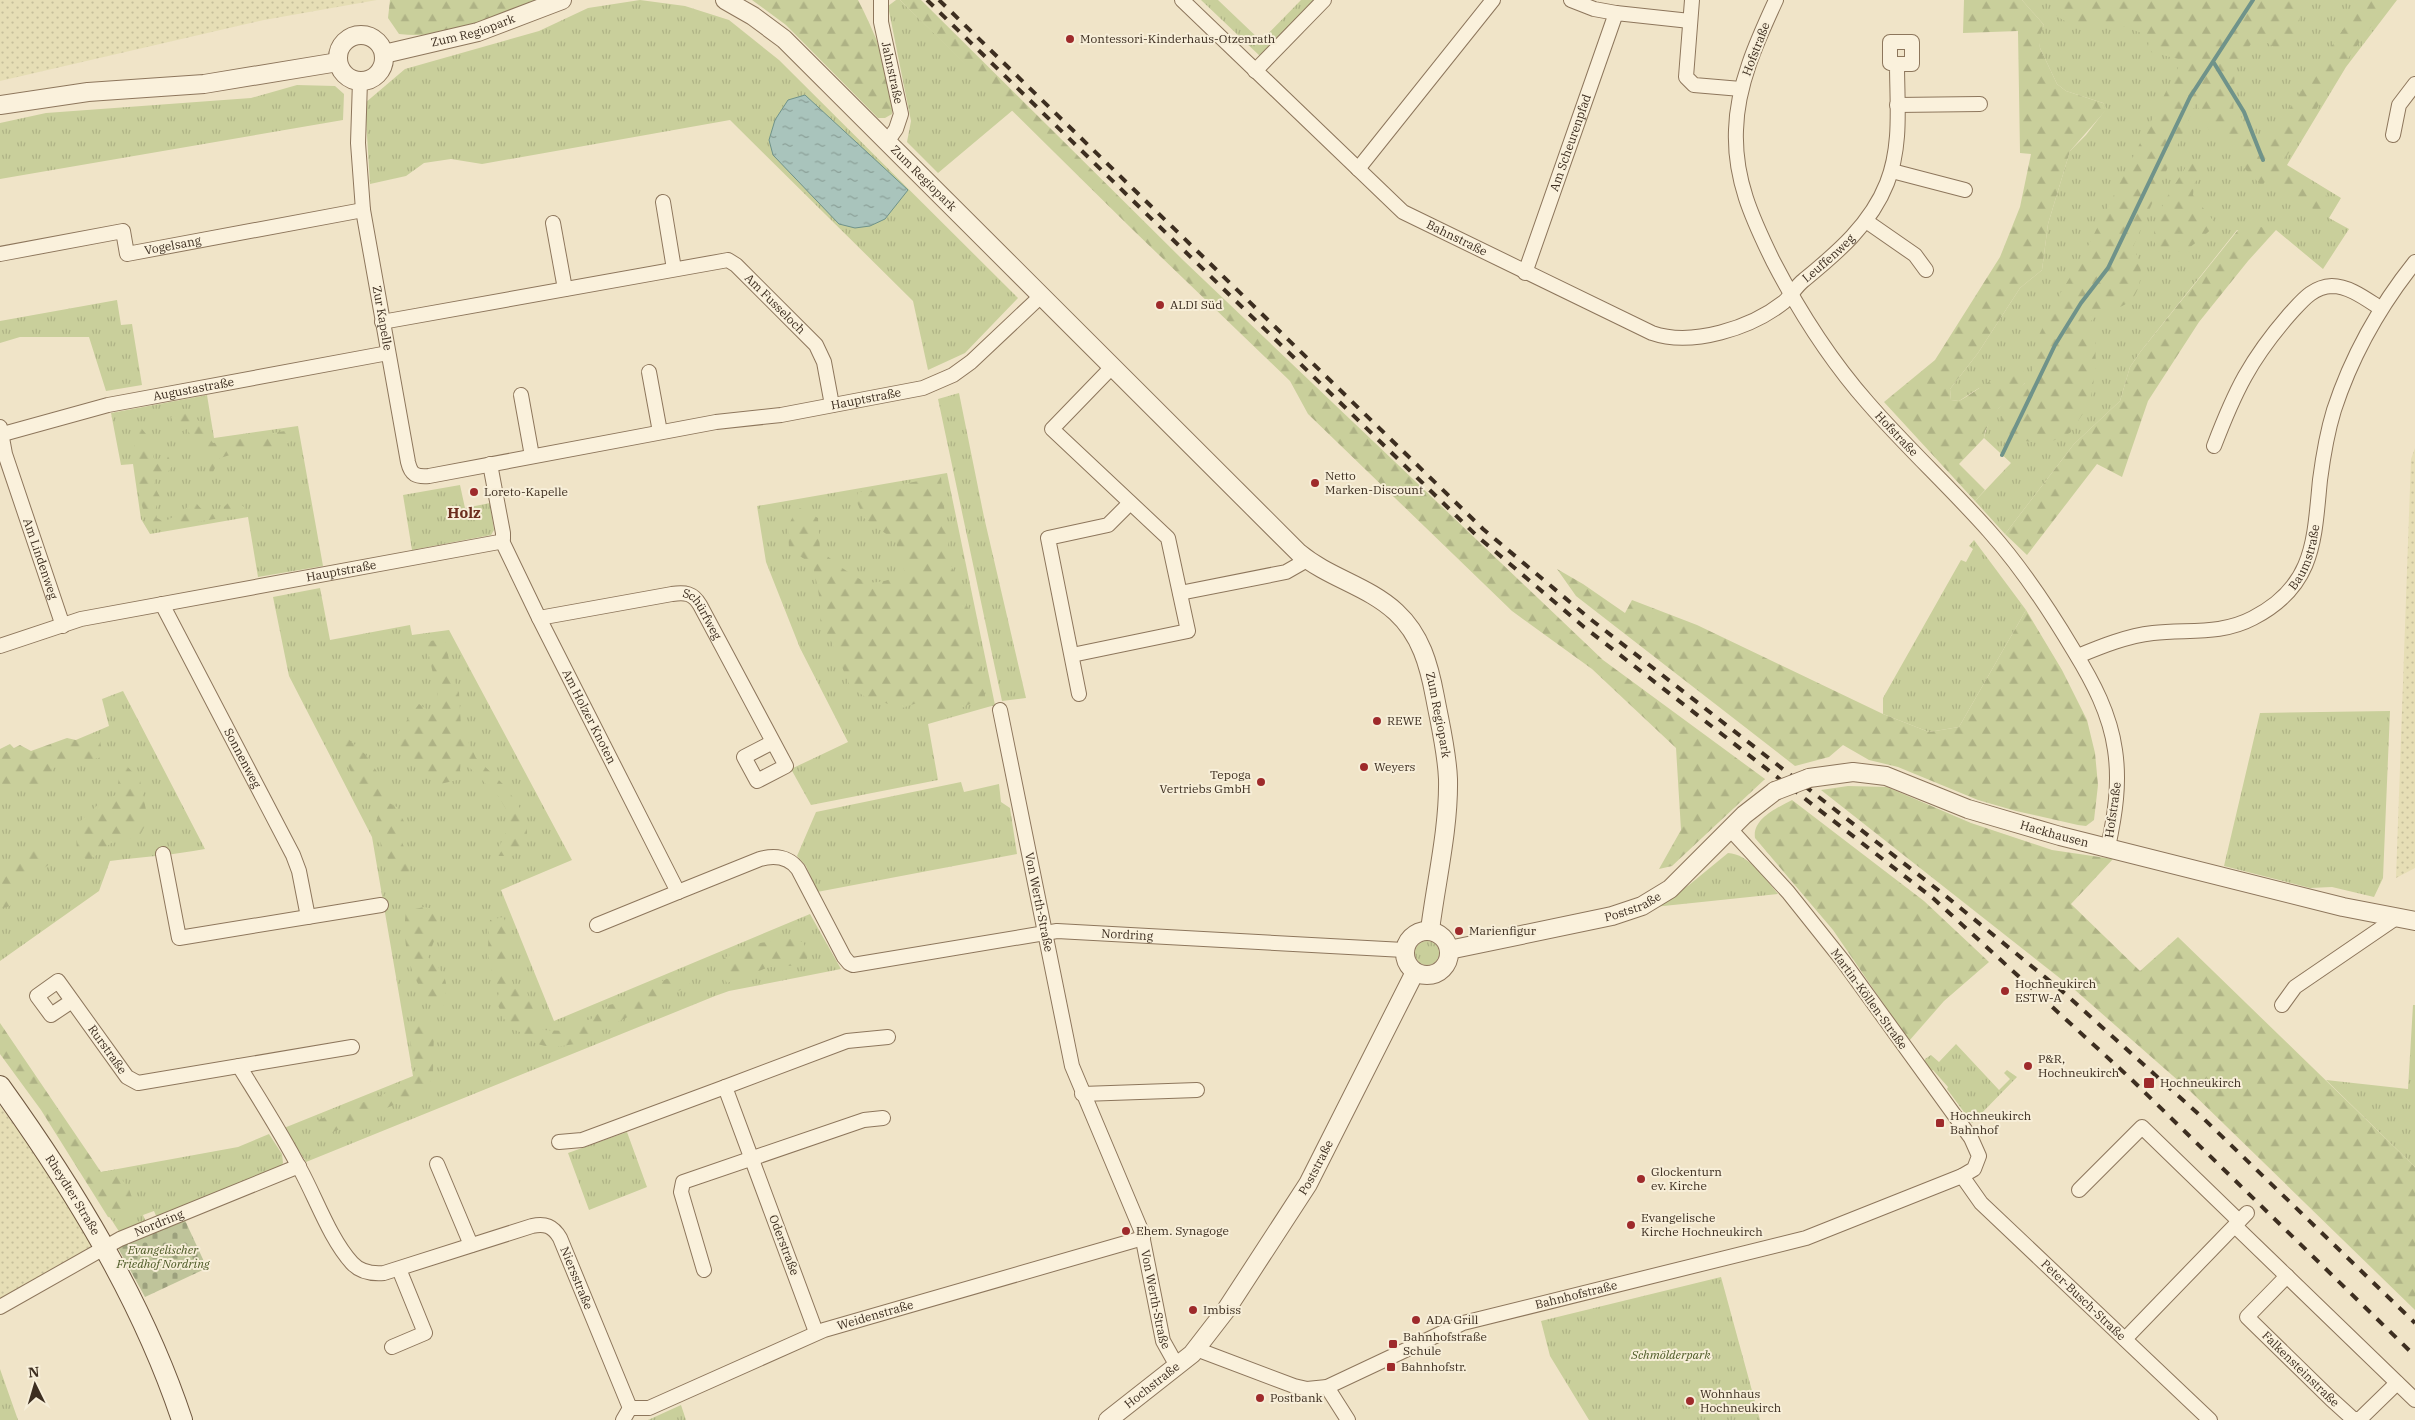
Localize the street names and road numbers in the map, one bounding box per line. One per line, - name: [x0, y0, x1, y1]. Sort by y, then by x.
- street label: Zum Regiopark: [429, 11, 517, 50]
- street label: Hofstraße: [1738, 20, 1773, 78]
- street label: Jahnstraße: [878, 40, 907, 105]
- street label: Am Scheurenpfad: [1546, 92, 1594, 193]
- street label: Zum Regiopark: [888, 142, 960, 214]
- street label: Bahnstraße: [1424, 217, 1490, 259]
- street label: Leuffenweg: [1799, 230, 1858, 285]
- street label: Vogelsang: [143, 232, 203, 258]
- street label: Am Fusseloch: [742, 270, 809, 337]
- street label: Zur Kapelle: [370, 284, 396, 352]
- street label: Augustastraße: [152, 374, 235, 403]
- street label: Hauptstraße: [830, 384, 902, 412]
- street label: Hofstraße: [1872, 408, 1922, 459]
- street label: Am Lindenweg: [20, 516, 62, 601]
- street label: Baumstraße: [2285, 523, 2322, 593]
- street label: Hauptstraße: [305, 557, 377, 584]
- street label: Schürfweg: [681, 585, 725, 642]
- street label: Am Holzer Knoten: [559, 667, 620, 766]
- street label: Zum Regiopark: [1423, 670, 1454, 759]
- street label: Sonnenweg: [221, 726, 265, 791]
- street label: Hofstraße: [2101, 781, 2124, 839]
- street label: Hackhausen: [2018, 817, 2091, 850]
- street label: Von Werth-Straße: [1022, 851, 1057, 953]
- street label: Poststraße: [1603, 888, 1664, 924]
- street label: Nordring: [1101, 925, 1154, 943]
- street label: Martin-Köllen-Straße: [1828, 945, 1911, 1052]
- street label: Rurstraße: [85, 1022, 130, 1077]
- street label: Poststraße: [1295, 1137, 1336, 1198]
- street label: Rheydter Straße: [42, 1152, 104, 1238]
- street label: Nordring: [132, 1206, 186, 1239]
- street label: Oderstraße: [766, 1212, 803, 1277]
- street label: Niersstraße: [557, 1244, 597, 1312]
- street label: Von Werth-Straße: [1138, 1248, 1174, 1352]
- street label: Peter-Busch-Straße: [2038, 1256, 2129, 1343]
- street label: Bahnhofstraße: [1533, 1277, 1619, 1312]
- street label: Weidenstraße: [835, 1297, 915, 1333]
- street label: Falkensteinstraße: [2259, 1328, 2343, 1410]
- street label: Hochstraße: [1121, 1359, 1182, 1411]

